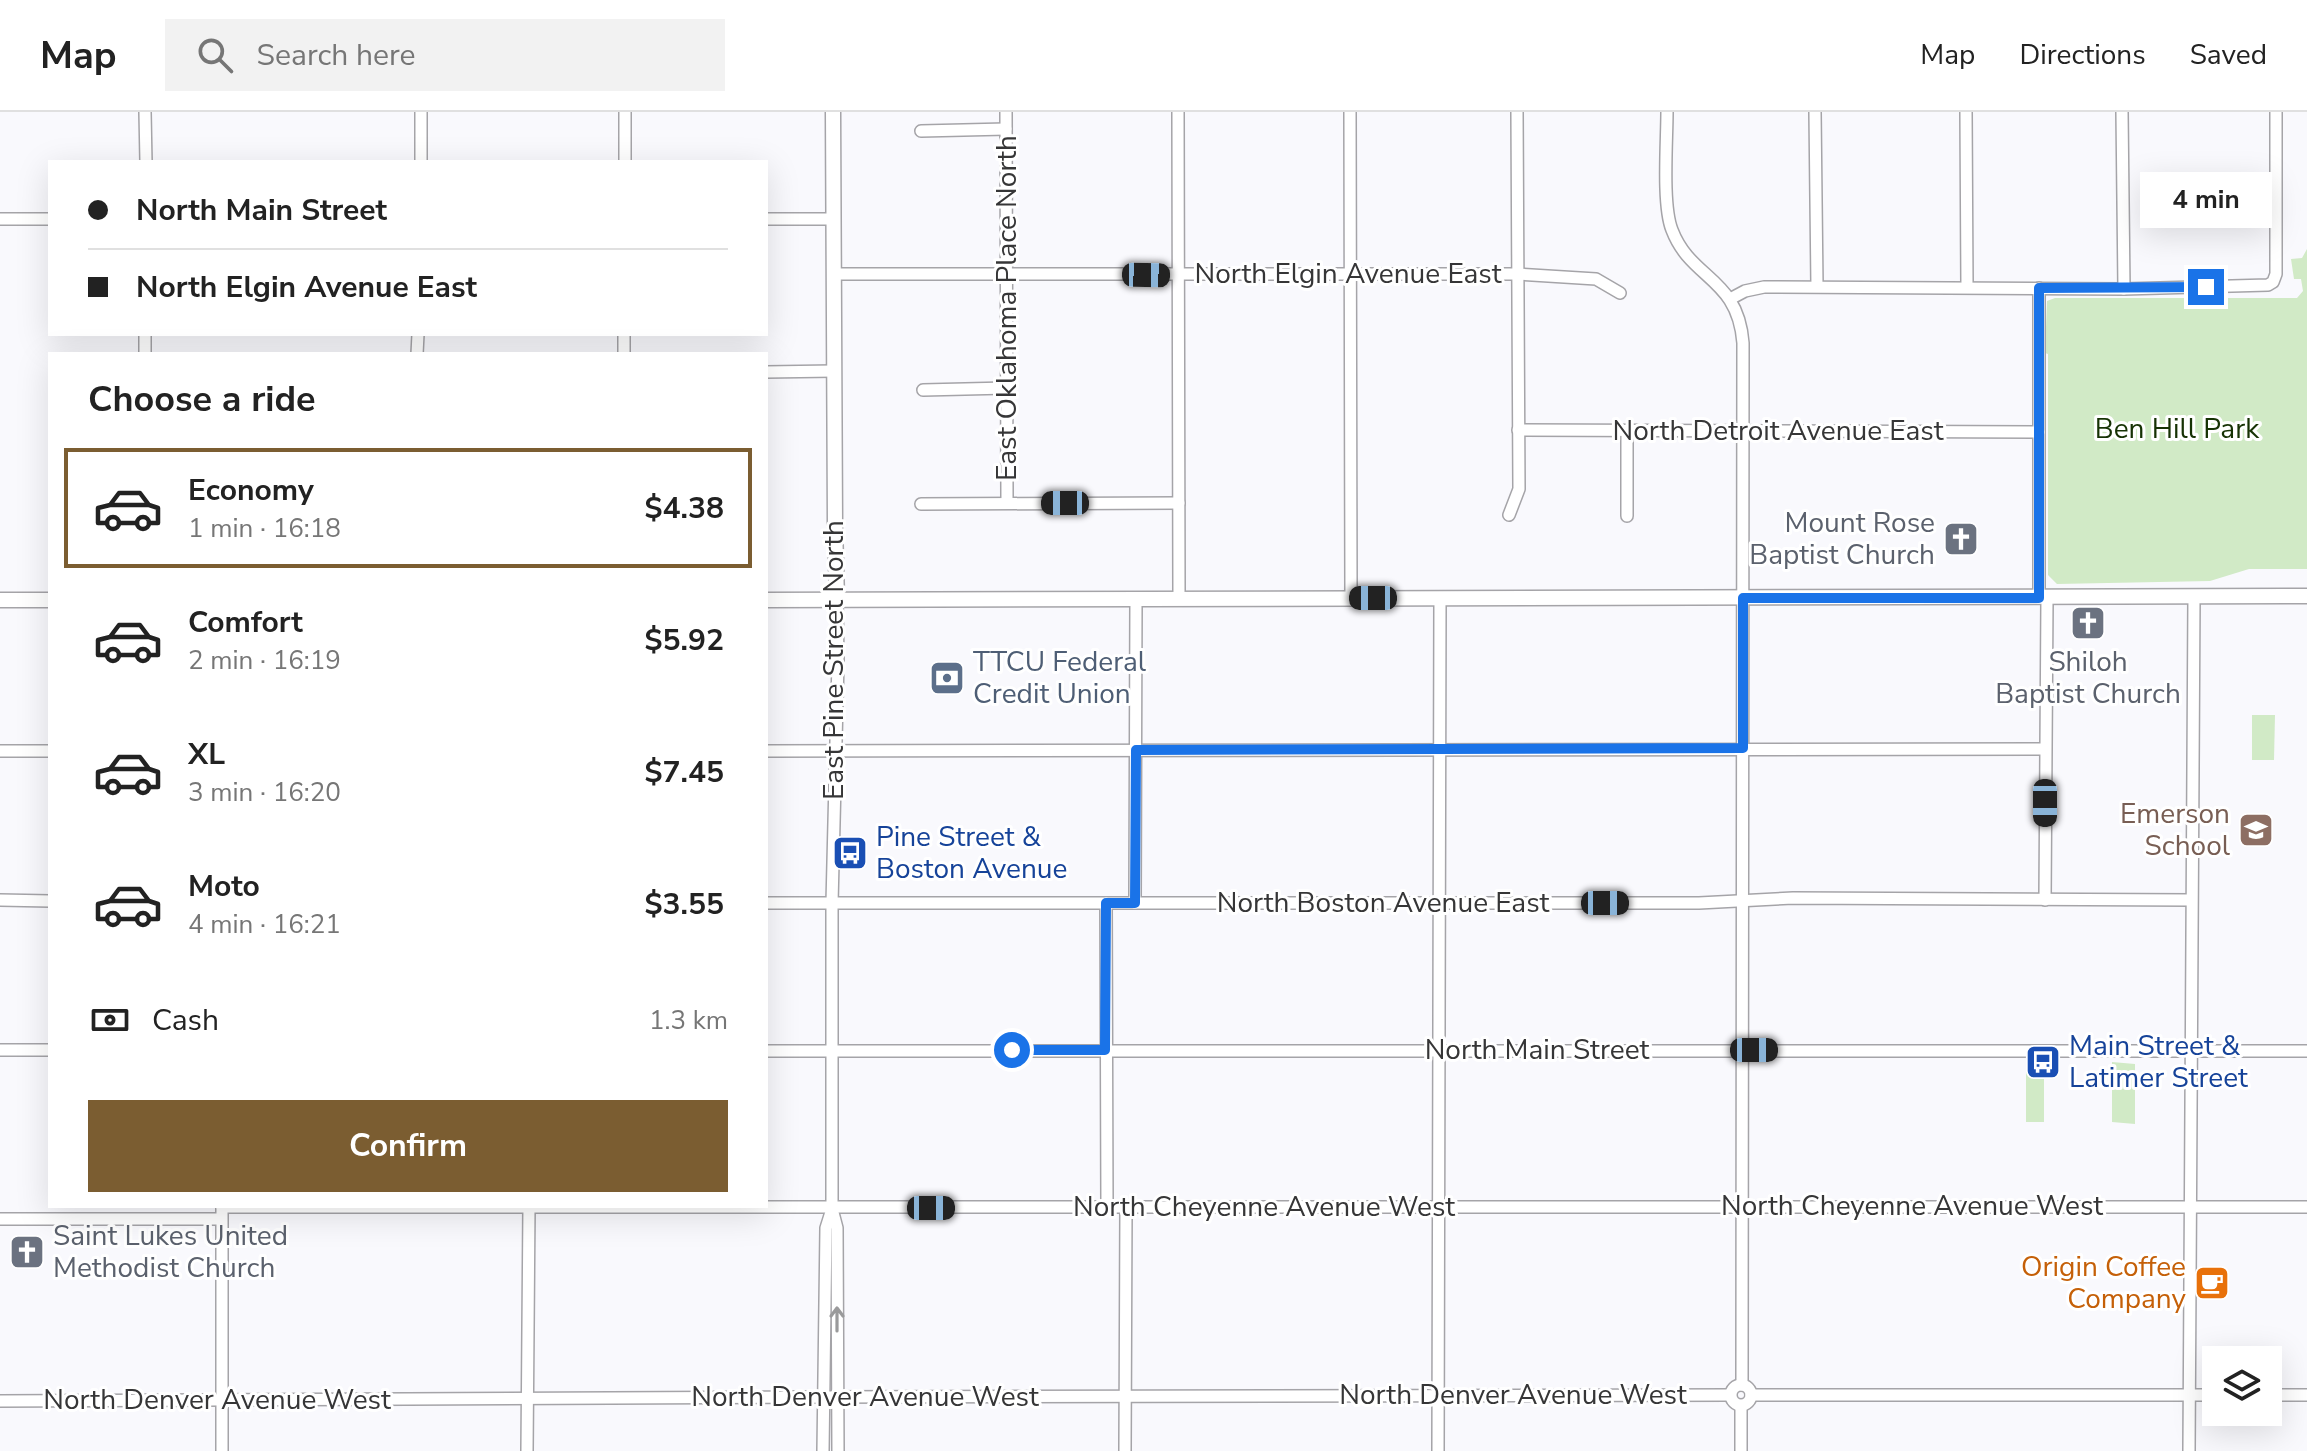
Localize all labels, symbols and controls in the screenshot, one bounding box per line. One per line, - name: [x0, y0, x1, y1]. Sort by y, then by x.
- search box: [165, 19, 725, 91]
- text: Map: [40, 30, 117, 81]
- icon: search: [193, 33, 237, 77]
- text: Search here: [257, 35, 416, 76]
- text: Map: [1920, 36, 1975, 74]
- text: Directions: [2019, 36, 2146, 74]
- text: Saved: [2190, 36, 2267, 74]
- street label: East Oklahoma Place North: [988, 135, 1026, 481]
- callout: 4 min: [2140, 171, 2272, 227]
- text: 4 min: [2172, 182, 2240, 217]
- text: North Main Street: [136, 190, 387, 231]
- street label: North Elgin Avenue East: [1195, 255, 1502, 293]
- car: [1122, 263, 1170, 287]
- text: North Elgin Avenue East: [136, 267, 477, 308]
- route end: [2188, 269, 2224, 305]
- text: Choose a ride: [88, 375, 316, 424]
- park label: Ben Hill Park: [2095, 410, 2260, 448]
- street label: North Detroit Avenue East: [1613, 412, 1944, 450]
- text: Economy: [188, 470, 314, 511]
- icon: car: [92, 472, 164, 544]
- text: $4.38: [645, 488, 724, 529]
- car: [1041, 491, 1089, 515]
- place label: Mount Rose Baptist Church: [1749, 504, 1935, 574]
- text: 1 min · 16:18: [188, 511, 341, 546]
- street label: East Pine Street North: [815, 520, 853, 800]
- church icon: Mount Rose Baptist Church: [1942, 520, 1980, 558]
- car: [1349, 586, 1397, 610]
- text: Comfort: [188, 602, 303, 643]
- icon: car: [92, 604, 164, 676]
- church icon: Shiloh Baptist Church: [2069, 604, 2107, 642]
- text: $5.92: [645, 620, 724, 661]
- text: 2 min · 16:19: [188, 643, 341, 678]
- place label: TTCU Federal Credit Union: [973, 643, 1147, 713]
- place label: Shiloh Baptist Church: [1995, 643, 2181, 713]
- bank icon: TTCU Federal Credit Union: [928, 659, 966, 697]
- text: XL: [188, 734, 225, 775]
- icon: car: [92, 736, 164, 808]
- text: $7.45: [645, 752, 724, 793]
- text: 3 min · 16:20: [188, 775, 341, 810]
- car: [2033, 779, 2057, 827]
- place label: Emerson School: [2120, 795, 2231, 865]
- school or university icon: Emerson School: [2237, 811, 2275, 849]
- place label: Pine Street & Boston Avenue: [876, 818, 1067, 888]
- bus stop icon: Pine Street & Boston Avenue: [831, 834, 869, 872]
- text: Moto: [188, 866, 260, 907]
- icon: car: [92, 868, 164, 940]
- text: $3.55: [645, 884, 724, 925]
- street label: North Boston Avenue East: [1217, 884, 1550, 922]
- car: [1581, 891, 1629, 915]
- text: 4 min · 16:21: [188, 907, 341, 942]
- icon: cash: [88, 998, 132, 1042]
- text: Cash: [152, 1000, 219, 1041]
- text: 1.3 km: [649, 1003, 728, 1038]
- place label: Main Street & Latimer Street: [2069, 1027, 2248, 1097]
- street label: North Main Street: [1425, 1031, 1650, 1069]
- route start: [994, 1032, 1030, 1068]
- car: [1730, 1038, 1778, 1062]
- bus stop icon: Main Street & Latimer Street: [2024, 1043, 2062, 1081]
- button: Confirm: [88, 1100, 728, 1192]
- street label: North Cheyenne Avenue West: [1721, 1187, 2103, 1225]
- street label: North Cheyenne Avenue West: [1073, 1188, 1455, 1226]
- car: [907, 1196, 955, 1220]
- place label: Saint Lukes United Methodist Church: [53, 1217, 288, 1287]
- church icon: Saint Lukes United Methodist Church: [8, 1233, 46, 1271]
- place label: Origin Coffee Company: [2021, 1248, 2187, 1318]
- cafe icon: Origin Coffee Company: [2193, 1264, 2231, 1302]
- one-way arrow: [829, 1306, 845, 1333]
- map controls: [2202, 1346, 2282, 1426]
- button: layers: [2202, 1346, 2282, 1426]
- street label: North Denver Avenue West: [1339, 1376, 1687, 1414]
- street label: North Denver Avenue West: [691, 1378, 1039, 1416]
- street label: North Denver Avenue West: [43, 1381, 391, 1419]

